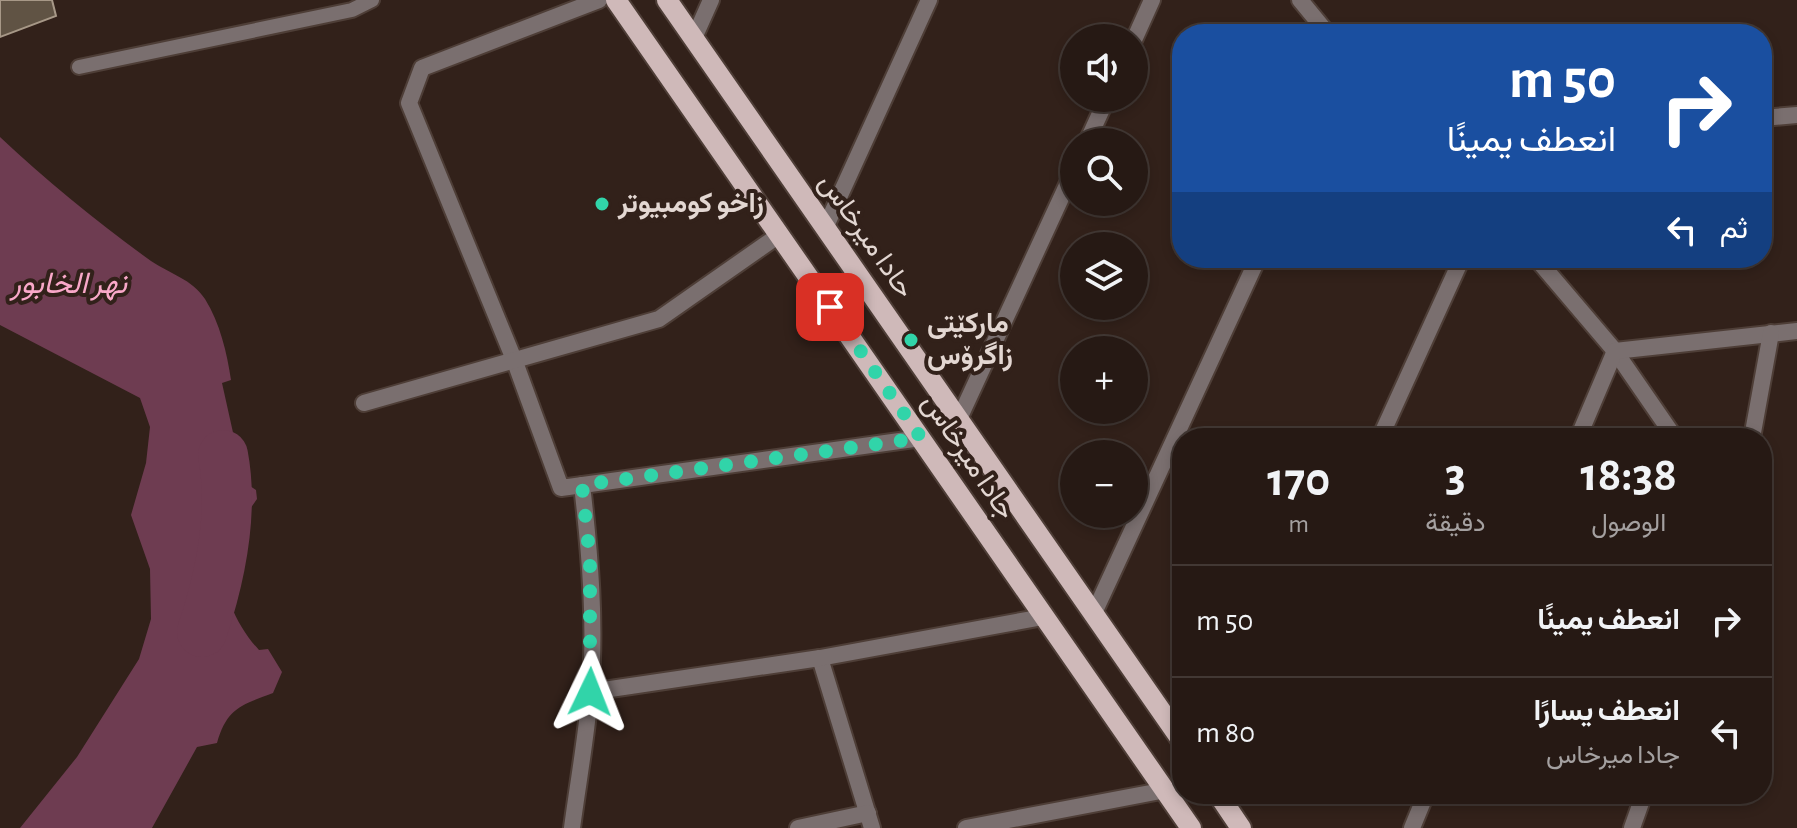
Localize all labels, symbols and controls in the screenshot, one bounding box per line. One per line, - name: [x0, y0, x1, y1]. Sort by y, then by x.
- map controls: [1060, 24, 1148, 528]
- button: sound: [1060, 24, 1148, 112]
- text: 50 m: [1509, 52, 1616, 108]
- icon: right: [1644, 56, 1748, 160]
- text: انعطف يمينًا: [1447, 122, 1616, 158]
- button: search: [1060, 128, 1148, 216]
- street label: حادا ميرخاس: [811, 169, 919, 304]
- place label: زاخو كومبيوتر: [617, 190, 764, 220]
- marker: زاخو كومبيوتر: [593, 195, 611, 213]
- icon: left: [1660, 208, 1704, 252]
- text: ثم: [1720, 214, 1748, 244]
- button: layers: [1060, 232, 1148, 320]
- water label: نهر الخابور: [9, 269, 128, 301]
- pin: [796, 273, 864, 341]
- icon: arrive: [808, 285, 852, 329]
- place label: مارکێتی زاگرۆس: [927, 310, 1013, 372]
- marker: مارکێتی زاگرۆس: [902, 331, 920, 349]
- button: +: [1060, 336, 1148, 424]
- street label: جادا ميرخاس: [914, 389, 1020, 526]
- button: −: [1060, 440, 1148, 528]
- text: 3: [1445, 452, 1466, 500]
- text: 18:38: [1581, 452, 1677, 500]
- text: 170: [1267, 457, 1330, 505]
- text: دقيقة: [1425, 510, 1485, 536]
- text: الوصول: [1591, 510, 1666, 536]
- text: m: [1288, 511, 1309, 537]
- icon: right: [1704, 599, 1748, 643]
- text: انعطف يمينًا: [1537, 605, 1680, 635]
- text: 50 m: [1196, 606, 1253, 636]
- position arrow: [548, 650, 632, 734]
- text: انعطف يسارًا: [1533, 696, 1680, 726]
- icon: left: [1704, 711, 1748, 755]
- text: 80 m: [1196, 718, 1255, 748]
- text: جادا ميرخاس: [1546, 742, 1680, 768]

